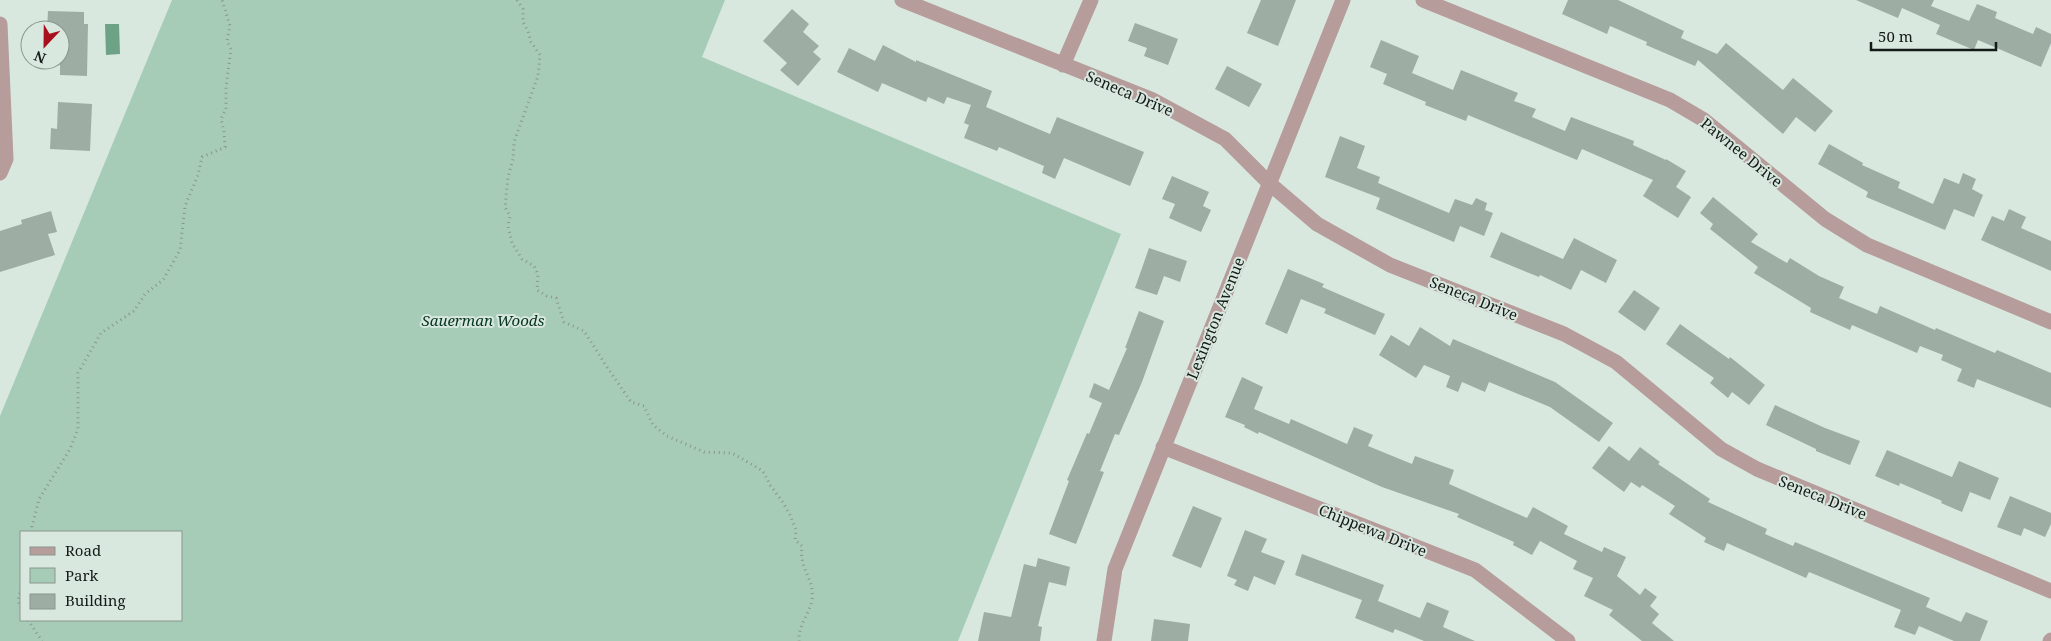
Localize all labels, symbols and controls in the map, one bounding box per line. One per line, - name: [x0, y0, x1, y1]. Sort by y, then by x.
- north arrow: [20, 20, 70, 70]
- scale bar: [1871, 20, 1996, 52]
- text: 50 m: [1878, 26, 1913, 46]
- text: N: [31, 47, 49, 68]
- street label: Seneca Drive: [1083, 66, 1177, 120]
- street label: Pawnee Drive: [1697, 113, 1787, 191]
- street label: Lexington Avenue: [1181, 254, 1249, 382]
- street label: Seneca Drive: [1427, 271, 1521, 325]
- park label: Sauerman Woods: [422, 310, 544, 330]
- street label: Seneca Drive: [1776, 470, 1870, 524]
- street label: Chippewa Drive: [1316, 499, 1430, 561]
- legend: [20, 531, 182, 621]
- text: Road: [65, 540, 101, 560]
- text: Park: [65, 565, 99, 585]
- text: Building: [65, 590, 126, 610]

